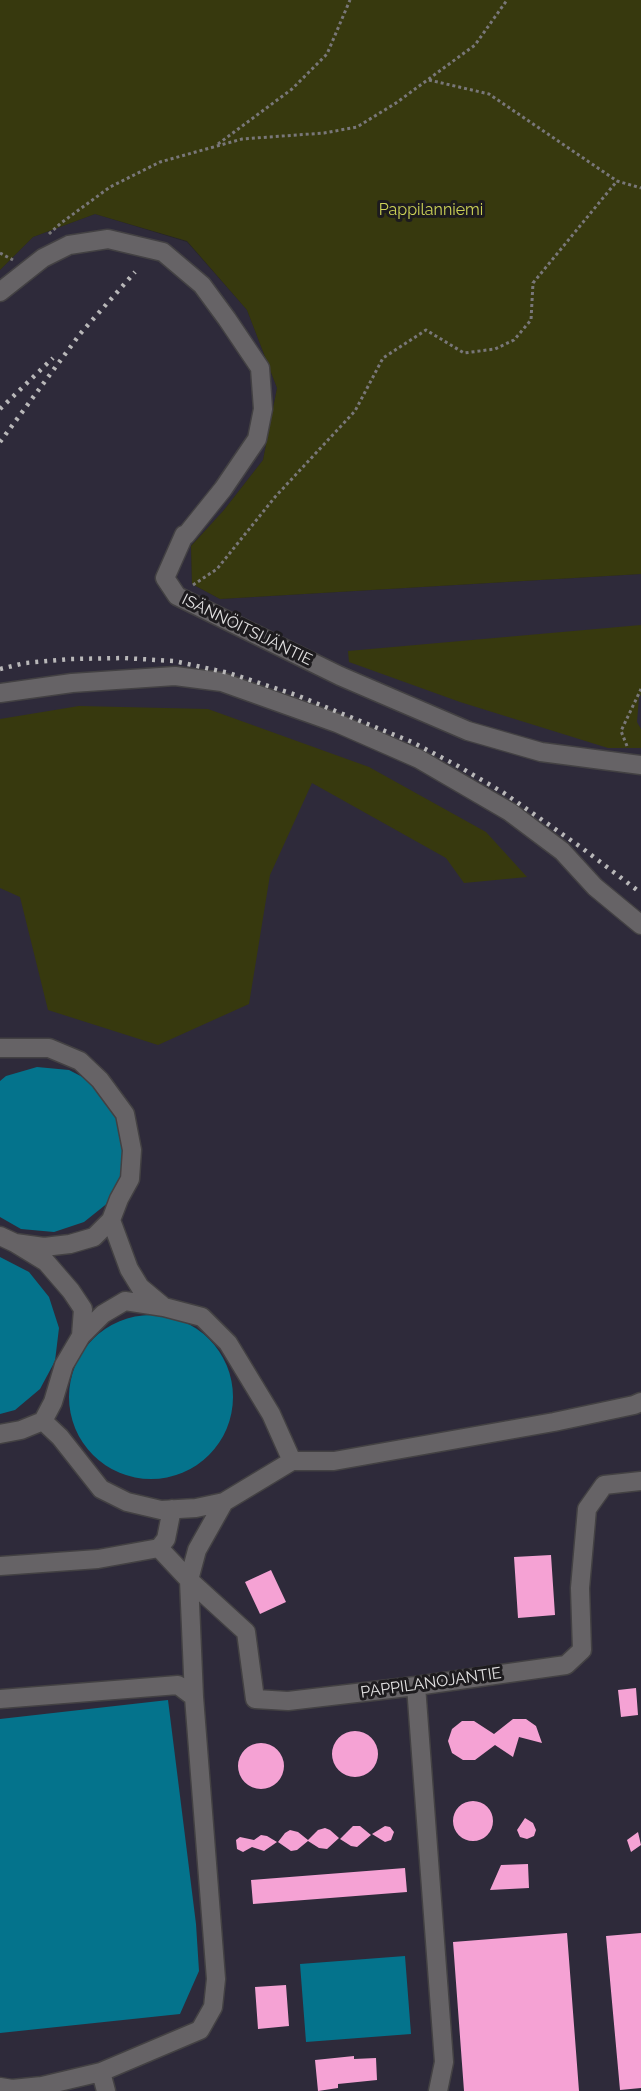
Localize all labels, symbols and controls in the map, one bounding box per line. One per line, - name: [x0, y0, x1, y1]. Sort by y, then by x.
- park label: Pappilanniemi: [379, 200, 483, 220]
- street label: ISÄNNÖITSIJÄNTIE: [179, 590, 315, 670]
- street label: PAPPILANOJANTIE: [359, 1664, 503, 1702]

